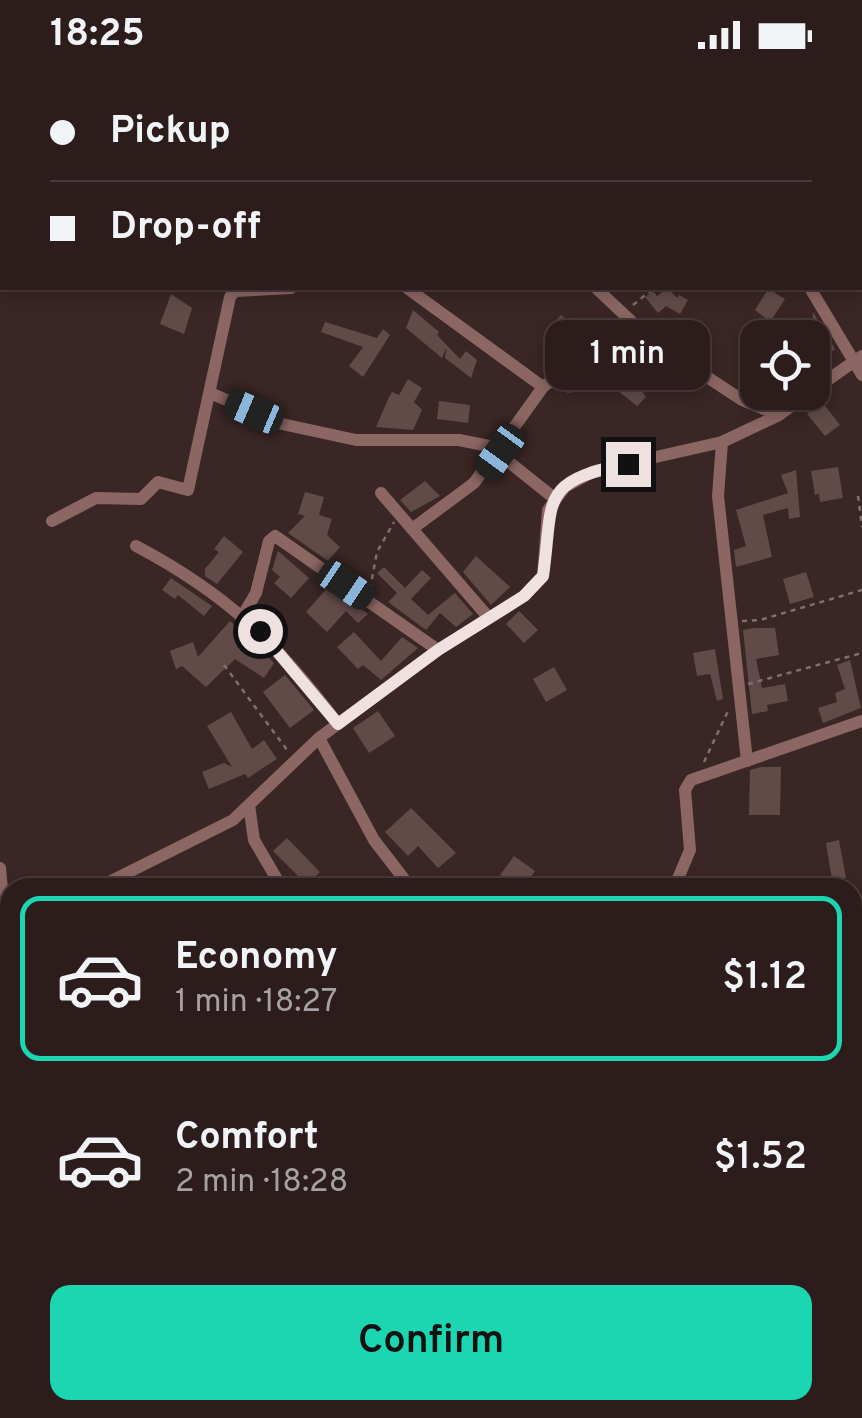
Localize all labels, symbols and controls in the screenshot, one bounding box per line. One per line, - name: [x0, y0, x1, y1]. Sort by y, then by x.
- text: 18:25: [50, 11, 145, 60]
- text: Pickup: [110, 108, 231, 157]
- text: Drop-off: [110, 204, 261, 253]
- callout: 1 min: [546, 319, 710, 389]
- map controls: [740, 320, 830, 410]
- button: locate: [740, 320, 830, 410]
- text: 1 min: [590, 335, 665, 375]
- car: [221, 386, 287, 438]
- car: [470, 419, 530, 485]
- route end: [606, 442, 651, 487]
- car: [313, 556, 379, 614]
- route start: [238, 609, 283, 654]
- icon: car: [55, 934, 145, 1024]
- text: Economy: [175, 934, 337, 983]
- text: $1.12: [722, 954, 807, 1003]
- text: 1 min · 18:27: [175, 983, 337, 1023]
- icon: car: [55, 1114, 145, 1204]
- text: Comfort: [175, 1114, 319, 1163]
- text: $1.52: [714, 1134, 807, 1183]
- text: 2 min · 18:28: [175, 1163, 348, 1203]
- button: Confirm: [50, 1285, 812, 1400]

